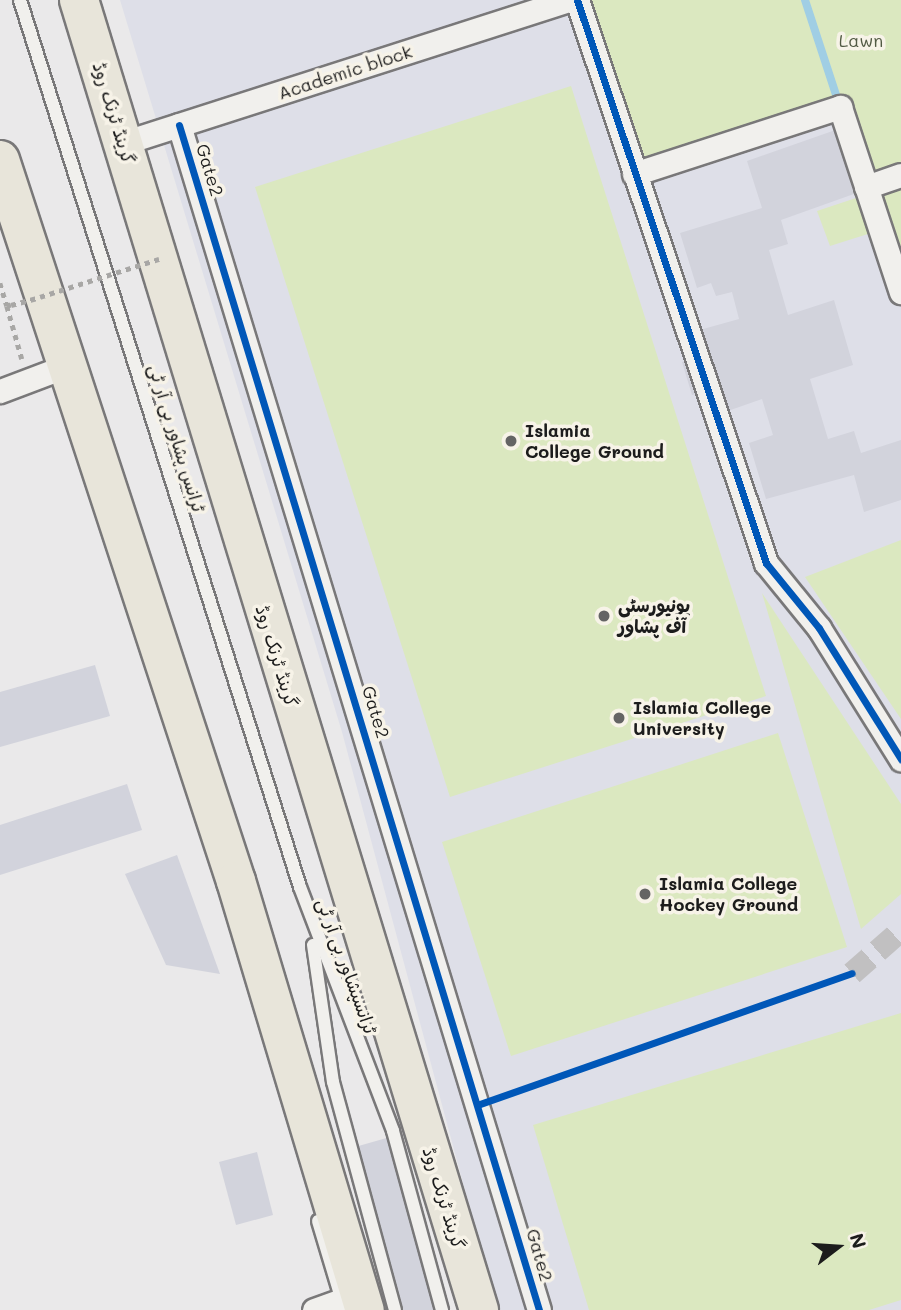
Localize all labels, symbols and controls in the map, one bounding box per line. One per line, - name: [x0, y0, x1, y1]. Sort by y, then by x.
- park label: Lawn: [839, 29, 883, 51]
- street label: Academic block: [275, 40, 415, 104]
- street label: گرینڈ ٹرنک روڈ: [88, 59, 140, 167]
- street label: Gate2: [192, 141, 228, 199]
- street label: ٹرانس پشاور بی آر ٹی: [144, 362, 210, 514]
- place label: Islamia College Ground: [525, 420, 664, 462]
- marker: Islamia College Ground: [503, 433, 519, 449]
- place label: یونیورسٹی آف پشاور: [618, 595, 690, 638]
- street label: گرینڈ ٹرنک روڈ: [251, 602, 303, 710]
- marker: یونیورسٹی آف پشاور: [596, 608, 612, 624]
- street label: Gate2: [358, 683, 394, 741]
- place label: Islamia College University: [633, 697, 771, 740]
- marker: Islamia College University: [611, 710, 627, 726]
- place label: Islamia College Hockey Ground: [659, 873, 798, 916]
- marker: Islamia College Hockey Ground: [637, 886, 653, 902]
- street label: ٹرانسپشاور بی آر ٹی: [312, 895, 382, 1037]
- street label: گرینڈ ٹرنک روڈ: [418, 1144, 470, 1252]
- north arrow: [803, 1212, 873, 1282]
- street label: Gate2: [522, 1226, 558, 1284]
- text: N: [844, 1230, 873, 1251]

